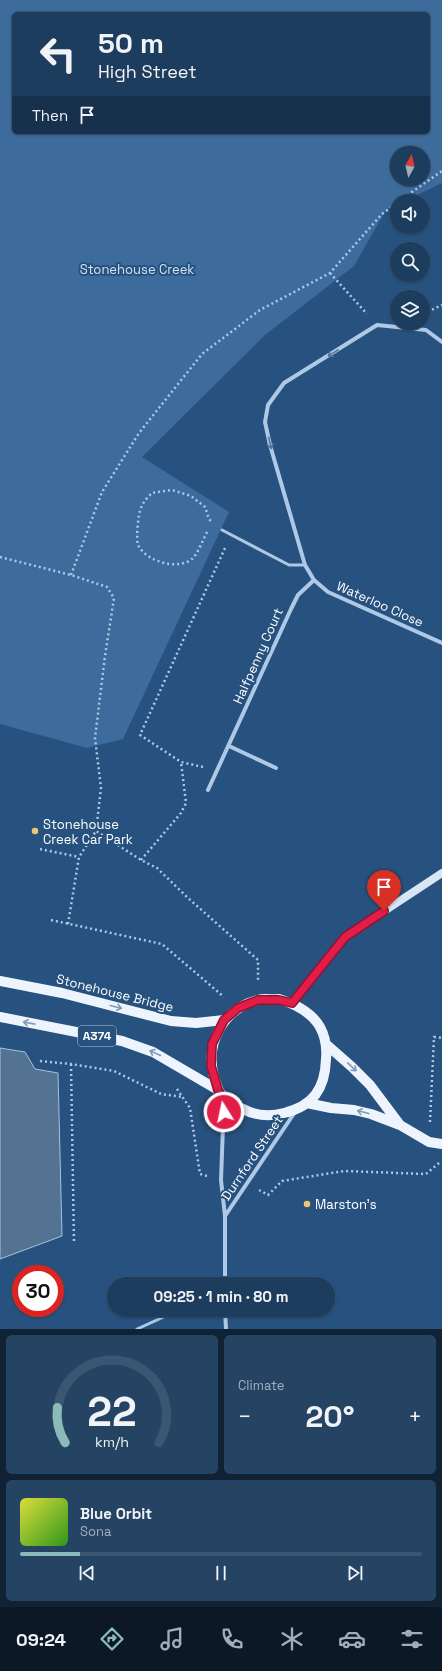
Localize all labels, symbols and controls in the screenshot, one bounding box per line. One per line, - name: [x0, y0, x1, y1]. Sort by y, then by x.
- text: 50 m: [98, 25, 164, 61]
- icon: left: [32, 28, 84, 80]
- text: High Street: [98, 60, 196, 83]
- icon: arrive: [76, 104, 98, 126]
- text: Then: [32, 106, 68, 125]
- north arrow: [390, 146, 430, 186]
- map controls: [390, 146, 430, 330]
- button: sound: [390, 194, 430, 234]
- button: search: [390, 242, 430, 282]
- park label: Stonehouse Creek: [80, 261, 194, 278]
- button: layers: [390, 290, 430, 330]
- one-way arrow: [327, 349, 339, 357]
- one-way arrow: [266, 436, 274, 449]
- street label: Waterloo Close: [334, 577, 426, 631]
- street label: Halfpenny Court: [229, 605, 287, 707]
- place label: Stonehouse Creek Car Park: [43, 816, 133, 848]
- marker: Stonehouse Creek Car Park: [30, 826, 40, 836]
- pin: [367, 870, 401, 911]
- icon: arrive: [373, 876, 395, 898]
- street label: Stonehouse Bridge: [55, 970, 175, 1016]
- one-way arrow: [110, 1004, 123, 1011]
- one-way arrow: [23, 1018, 36, 1026]
- road number: A374: [78, 1026, 116, 1046]
- one-way arrow: [149, 1049, 161, 1056]
- one-way arrow: [347, 1062, 357, 1071]
- position arrow: [203, 1091, 245, 1133]
- one-way arrow: [357, 1108, 370, 1115]
- street label: Durnford Street: [217, 1112, 287, 1204]
- place label: Marston's: [315, 1196, 377, 1213]
- marker: Marston's: [302, 1199, 312, 1209]
- speed limit sign: 30: [12, 1265, 64, 1317]
- text: 09:25 · 1 min · 80 m: [153, 1287, 289, 1306]
- text: Climate: [238, 1377, 284, 1394]
- text: 22: [87, 1384, 137, 1437]
- text: 20°: [305, 1397, 355, 1436]
- text: −: [238, 1402, 252, 1430]
- text: +: [408, 1402, 422, 1430]
- text: km/h: [95, 1432, 129, 1450]
- text: Blue Orbit: [80, 1504, 152, 1523]
- text: Sona: [80, 1523, 111, 1540]
- icon: previous: [76, 1562, 98, 1584]
- icon: pause: [210, 1562, 232, 1584]
- icon: next: [344, 1562, 366, 1584]
- icon: directions: [98, 1625, 126, 1653]
- icon: music: [158, 1625, 186, 1653]
- icon: phone: [218, 1625, 246, 1653]
- icon: climate: [278, 1625, 306, 1653]
- icon: car: [338, 1625, 366, 1653]
- icon: filters: [398, 1625, 426, 1653]
- text: 09:24: [16, 1628, 66, 1651]

